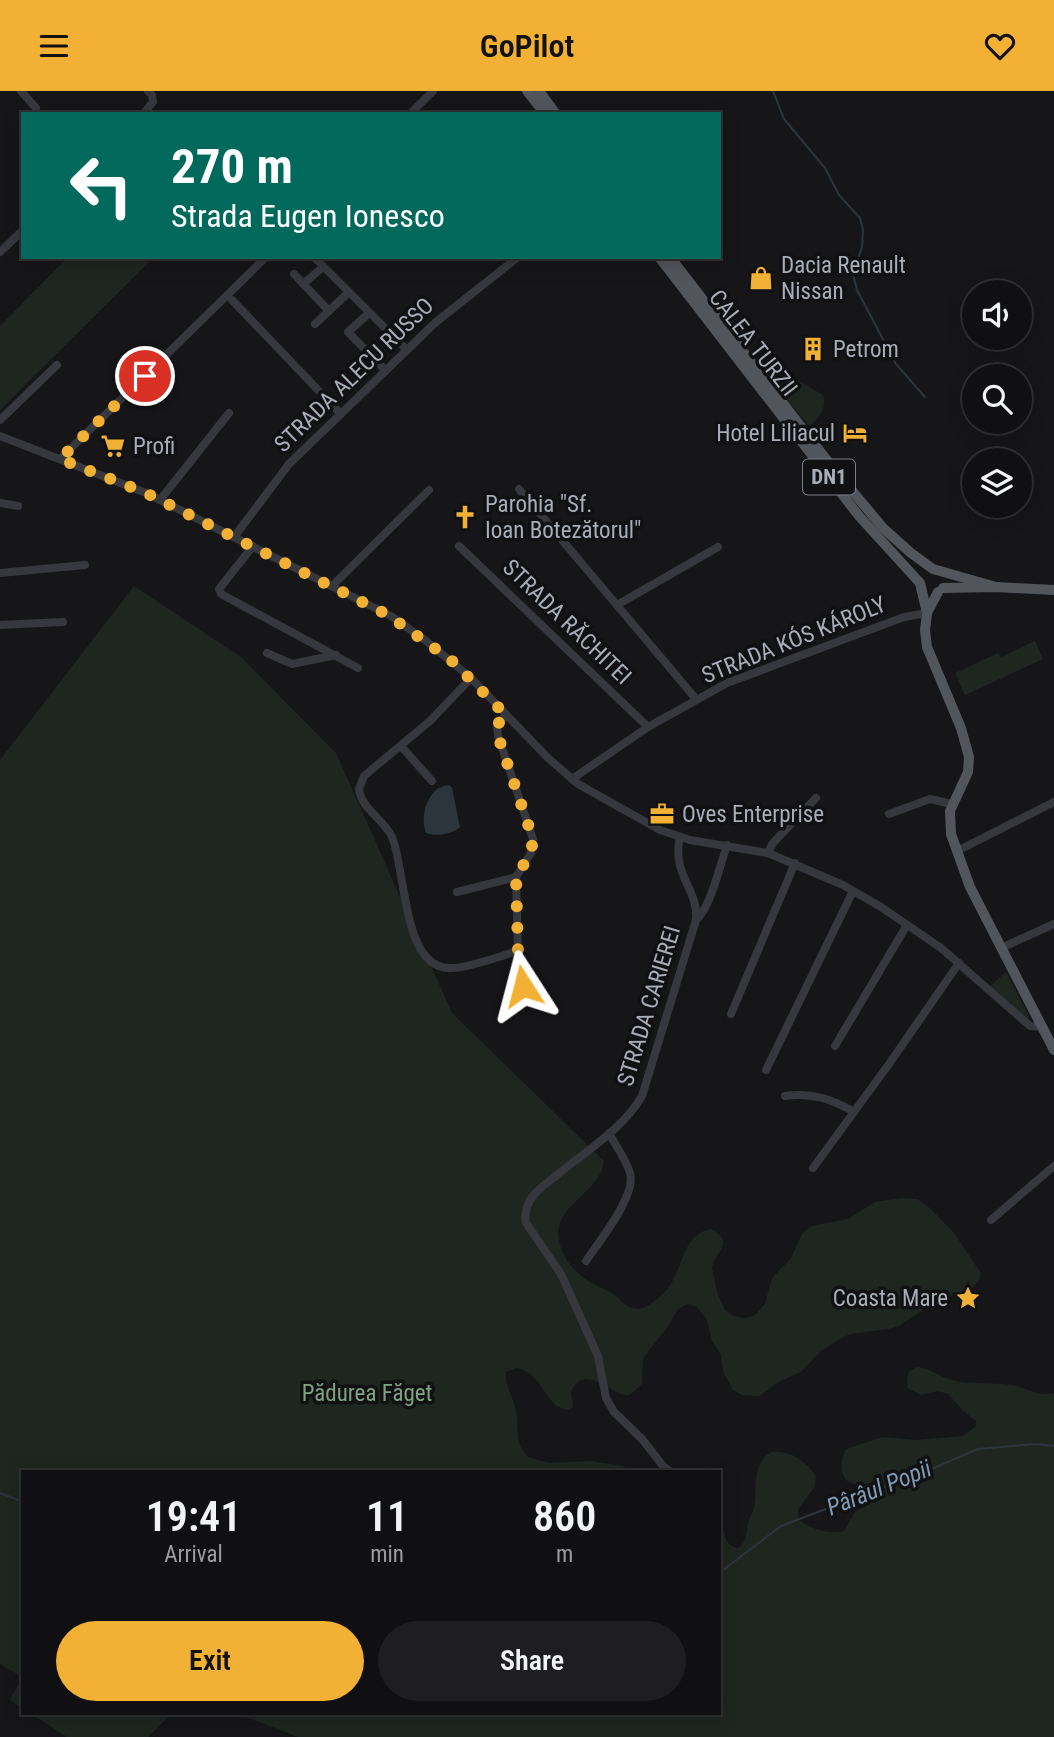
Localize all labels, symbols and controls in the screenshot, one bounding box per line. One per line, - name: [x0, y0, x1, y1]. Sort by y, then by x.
- icon: menu: [35, 27, 73, 65]
- text: GoPilot: [480, 27, 574, 65]
- icon: heart: [981, 27, 1019, 65]
- text: 270 m: [171, 138, 293, 195]
- icon: left: [56, 140, 147, 231]
- text: Strada Eugen Ionesco: [171, 197, 445, 235]
- place label: Dacia Renault Nissan: [781, 252, 906, 305]
- shop icon: Dacia Renault Nissan: [747, 264, 775, 292]
- map controls: [962, 280, 1032, 518]
- button: sound: [962, 280, 1032, 350]
- street label: CALEA TURZII: [703, 284, 803, 402]
- street label: STRADA ALECU RUSSO: [269, 292, 439, 458]
- building icon: Petrom: [799, 335, 827, 363]
- place label: Petrom: [833, 336, 899, 363]
- pin: [115, 346, 175, 406]
- icon: arrive: [126, 357, 164, 395]
- button: search: [962, 364, 1032, 434]
- hotel icon: Hotel Liliacul: [841, 419, 869, 447]
- place label: Hotel Liliacul: [716, 420, 835, 447]
- supermarket icon: Profi: [99, 432, 127, 460]
- place label: Profi: [133, 433, 175, 460]
- button: layers: [962, 448, 1032, 518]
- road number: DN1: [803, 459, 855, 495]
- place label: Parohia "Sf. Ioan Botezătorul": [485, 491, 641, 544]
- church icon: Parohia "Sf. Ioan Botezătorul": [451, 503, 479, 531]
- street label: STRADA RĂCHITEI: [497, 553, 638, 690]
- street label: STRADA KÓS KÁROLY: [698, 590, 890, 689]
- office icon: Oves Enterprise: [648, 800, 676, 828]
- place label: Oves Enterprise: [682, 801, 824, 828]
- street label: STRADA CARIEREI: [612, 923, 686, 1089]
- position arrow: [486, 949, 560, 1023]
- place icon: Coasta Mare: [954, 1284, 982, 1312]
- place label: Coasta Mare: [833, 1285, 948, 1312]
- park label: Pădurea Făget: [302, 1380, 432, 1407]
- water label: Pârâul Popii: [823, 1454, 936, 1522]
- text: 19:41: [146, 1492, 241, 1541]
- text: 11: [366, 1492, 408, 1541]
- text: 860: [533, 1492, 596, 1541]
- text: Arrival: [164, 1541, 223, 1568]
- text: min: [370, 1541, 404, 1568]
- text: m: [556, 1541, 573, 1568]
- button: Exit: [56, 1621, 364, 1701]
- button: Share: [378, 1621, 686, 1701]

